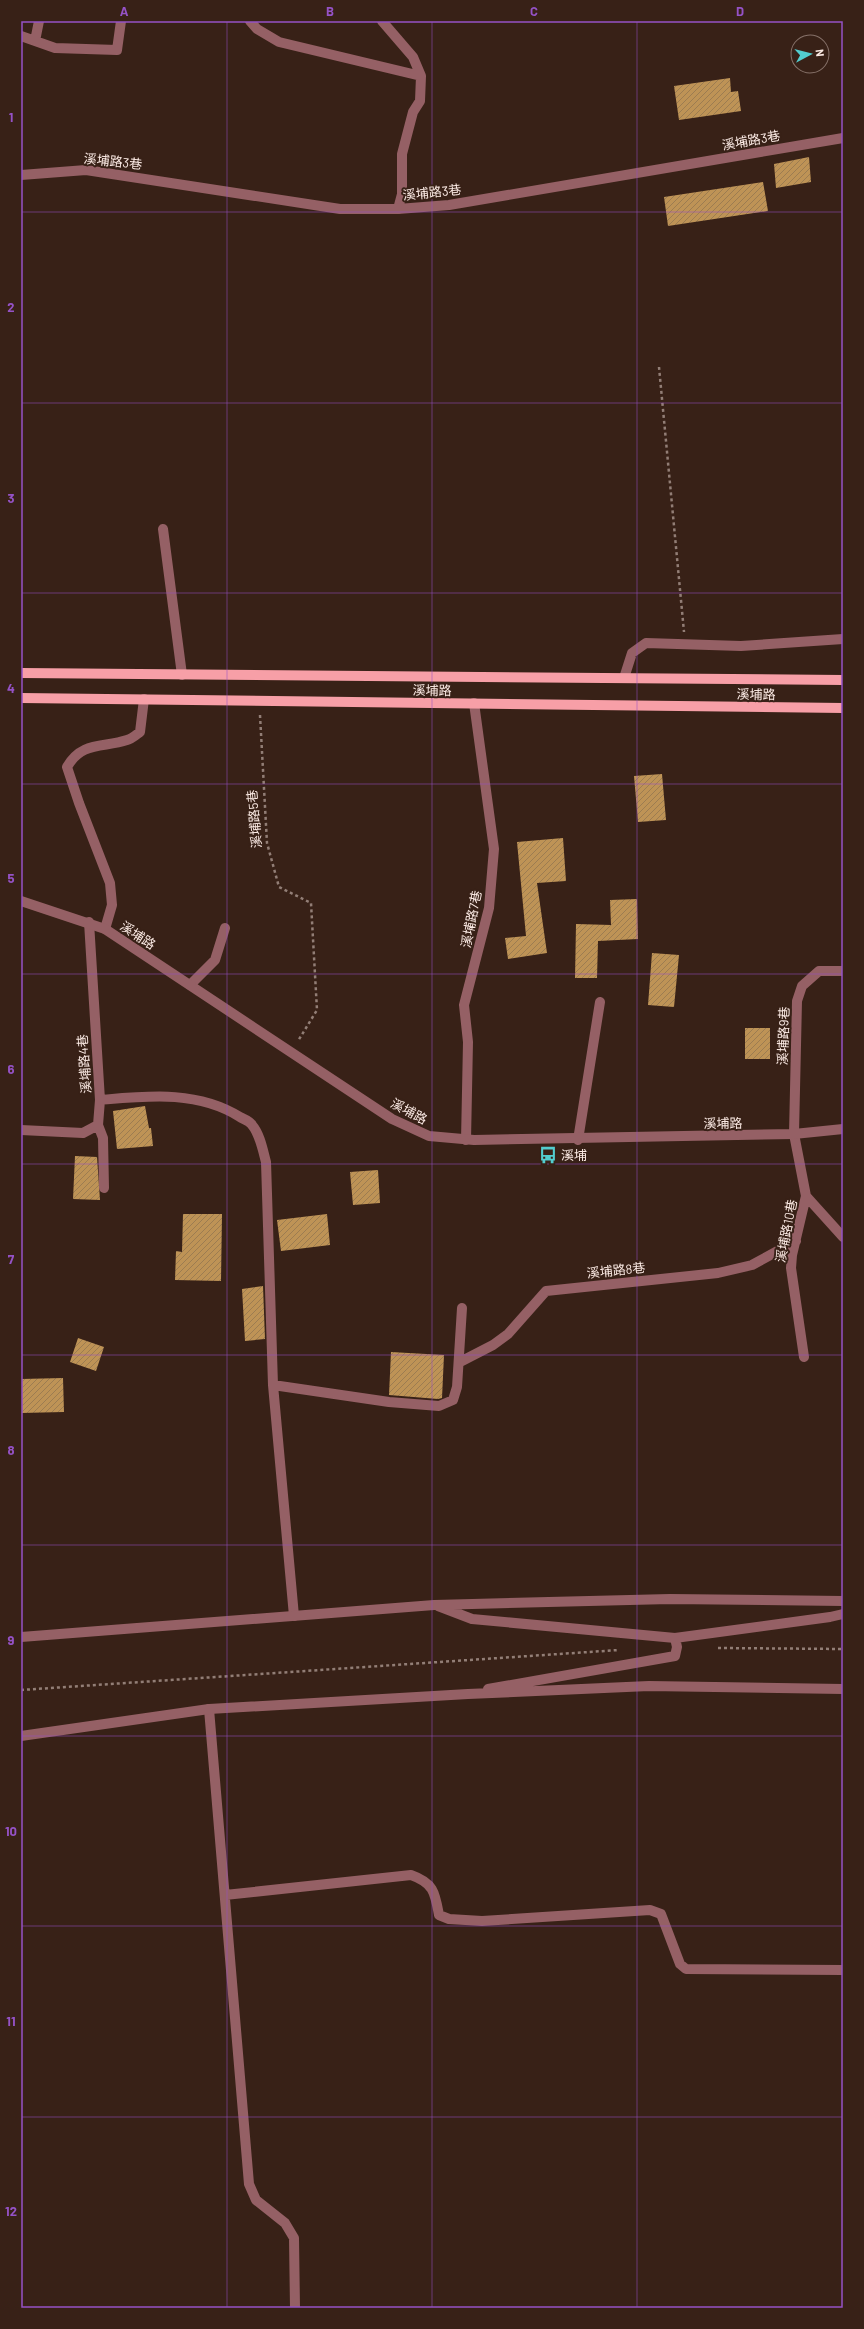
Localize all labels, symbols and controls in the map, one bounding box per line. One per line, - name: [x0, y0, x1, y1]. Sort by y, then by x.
- text: A: [120, 3, 129, 19]
- text: B: [326, 3, 334, 19]
- text: C: [530, 3, 538, 19]
- text: D: [736, 3, 744, 19]
- north arrow: [790, 34, 830, 74]
- text: N: [814, 48, 827, 57]
- text: 1: [9, 109, 13, 125]
- street label: 溪埔路3巷: [721, 127, 781, 153]
- street label: 溪埔路3巷: [83, 150, 143, 172]
- street label: 溪埔路3巷: [402, 181, 462, 203]
- text: 2: [7, 299, 15, 315]
- text: 3: [7, 490, 15, 506]
- text: 4: [7, 680, 15, 696]
- street label: 溪埔路: [412, 682, 452, 698]
- street label: 溪埔路: [736, 686, 776, 702]
- street label: 溪埔路5巷: [243, 789, 265, 849]
- text: 5: [7, 870, 15, 886]
- street label: 溪埔路7巷: [458, 889, 484, 949]
- street label: 溪埔路: [117, 918, 159, 952]
- street label: 溪埔路9巷: [774, 1006, 792, 1066]
- street label: 溪埔路4巷: [74, 1034, 94, 1094]
- text: 6: [8, 1061, 15, 1077]
- street label: 溪埔路: [388, 1095, 430, 1127]
- street label: 溪埔路: [703, 1115, 743, 1131]
- bus stop icon: 溪埔: [538, 1145, 558, 1165]
- place label: 溪埔: [561, 1147, 587, 1163]
- street label: 溪埔路10巷: [772, 1198, 800, 1264]
- text: 7: [8, 1251, 15, 1267]
- street label: 溪埔路8巷: [586, 1259, 646, 1281]
- text: 8: [7, 1442, 15, 1458]
- text: 9: [8, 1632, 15, 1648]
- text: 10: [5, 1823, 17, 1839]
- text: 11: [6, 2013, 16, 2029]
- text: 12: [5, 2203, 17, 2219]

